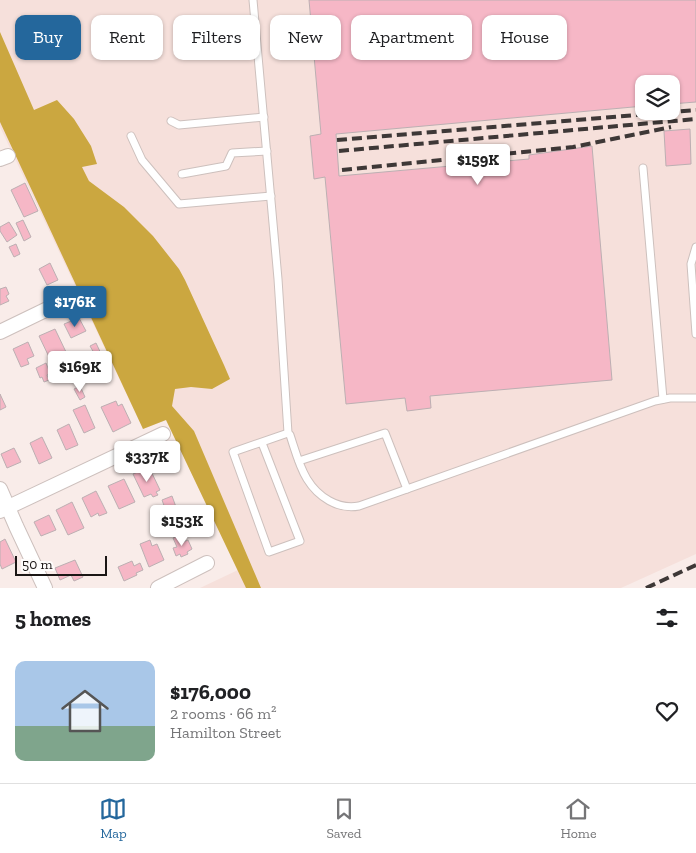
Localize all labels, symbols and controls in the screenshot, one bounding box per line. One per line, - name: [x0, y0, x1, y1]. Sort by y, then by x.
- chip: Buy: [15, 15, 81, 60]
- chip: Rent: [91, 15, 163, 60]
- chip: Filters: [173, 15, 260, 60]
- chip: New: [270, 15, 341, 60]
- chip: Apartment: [351, 15, 472, 60]
- chip: House: [482, 15, 567, 60]
- map controls: [635, 75, 680, 120]
- button: layers: [635, 75, 680, 120]
- pin: $159K: [443, 144, 513, 186]
- text: $159K: [457, 150, 499, 169]
- pin: $176K: [40, 286, 110, 328]
- text: $176K: [54, 292, 96, 311]
- pin: $169K: [45, 350, 115, 393]
- text: $169K: [59, 357, 101, 376]
- pin: $337K: [112, 440, 182, 483]
- text: $337K: [125, 447, 169, 466]
- pin: $153K: [147, 504, 217, 547]
- text: $153K: [161, 511, 203, 530]
- scale bar: [15, 553, 108, 576]
- text: 50 m: [22, 556, 53, 573]
- icon: filters: [653, 604, 681, 632]
- text: 5 homes: [15, 606, 91, 631]
- text: $176,000: [170, 679, 251, 704]
- icon: home: [55, 681, 115, 741]
- icon: heart: [653, 697, 681, 725]
- text: 2 rooms · 66 m²: [170, 704, 277, 723]
- text: Hamilton Street: [170, 723, 281, 742]
- tab: Map: [99, 795, 127, 842]
- tab: Saved: [326, 795, 362, 842]
- tab: Home: [560, 795, 597, 842]

